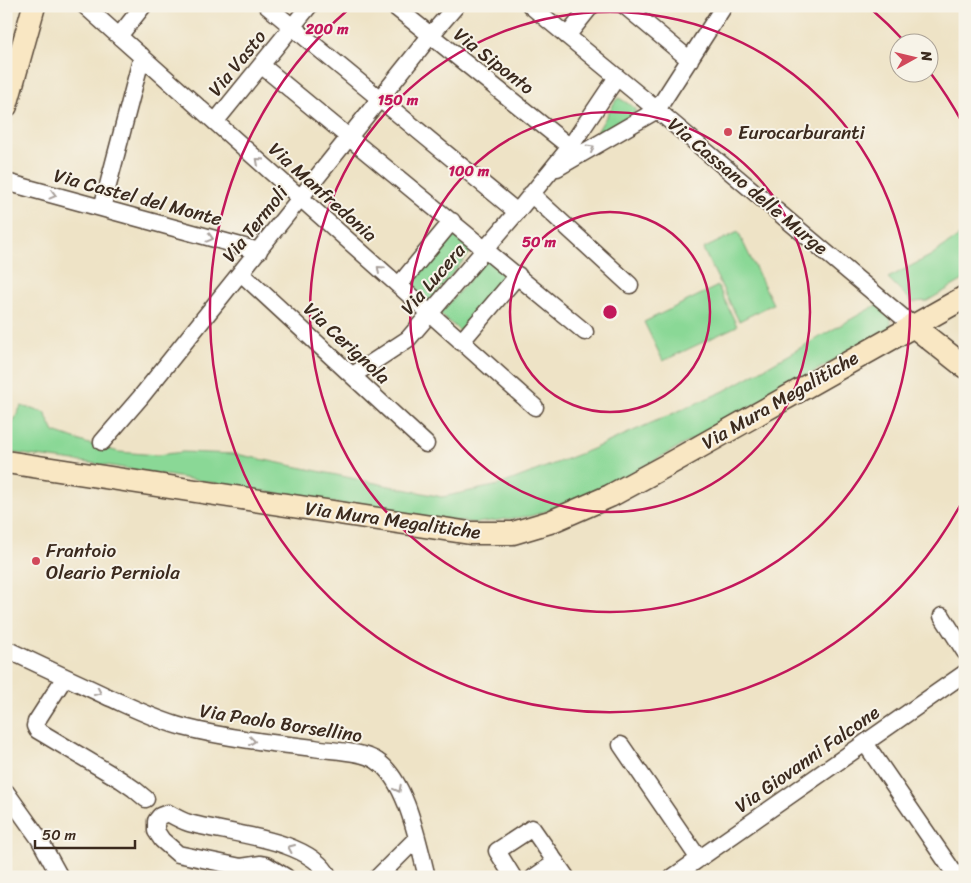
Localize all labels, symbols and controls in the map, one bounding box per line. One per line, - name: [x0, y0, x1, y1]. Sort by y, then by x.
- text: 200 m: [304, 16, 349, 42]
- street label: Via Siponto: [446, 19, 542, 104]
- street label: Via Vasto: [199, 22, 275, 104]
- north arrow: [888, 32, 938, 82]
- text: N: [913, 49, 939, 63]
- text: 150 m: [378, 87, 419, 113]
- street label: Via Cassano delle Murge: [660, 109, 836, 263]
- place label: Eurocarburanti: [738, 116, 866, 149]
- marker: Eurocarburanti: [722, 126, 734, 138]
- street label: Via Manfredonia: [261, 134, 385, 251]
- one-way arrow: [586, 145, 595, 155]
- one-way arrow: [255, 158, 264, 167]
- text: 100 m: [449, 158, 490, 184]
- street label: Via Castel del Monte: [50, 159, 226, 235]
- street label: Via Termoli: [213, 178, 297, 270]
- one-way arrow: [49, 189, 58, 200]
- text: 50 m: [522, 229, 557, 255]
- one-way arrow: [206, 232, 214, 242]
- street label: Via Lucera: [392, 235, 474, 322]
- one-way arrow: [377, 266, 386, 275]
- street label: Via Cerignola: [296, 294, 399, 393]
- centre of rings: [601, 303, 619, 321]
- street label: Via Mura Megalitiche: [695, 342, 865, 458]
- street label: Via Mura Megalitiche: [303, 491, 483, 549]
- place label: Frantoio Oleario Perniola: [46, 534, 180, 589]
- marker: Frantoio Oleario Perniola: [30, 555, 42, 567]
- one-way arrow: [93, 686, 102, 696]
- street label: Via Paolo Borsellino: [197, 694, 365, 752]
- street label: Via Giovanni Falcone: [728, 697, 886, 821]
- one-way arrow: [248, 735, 256, 745]
- one-way arrow: [392, 783, 402, 792]
- scale bar: [35, 818, 135, 850]
- text: 50 m: [42, 822, 77, 848]
- one-way arrow: [288, 845, 297, 855]

